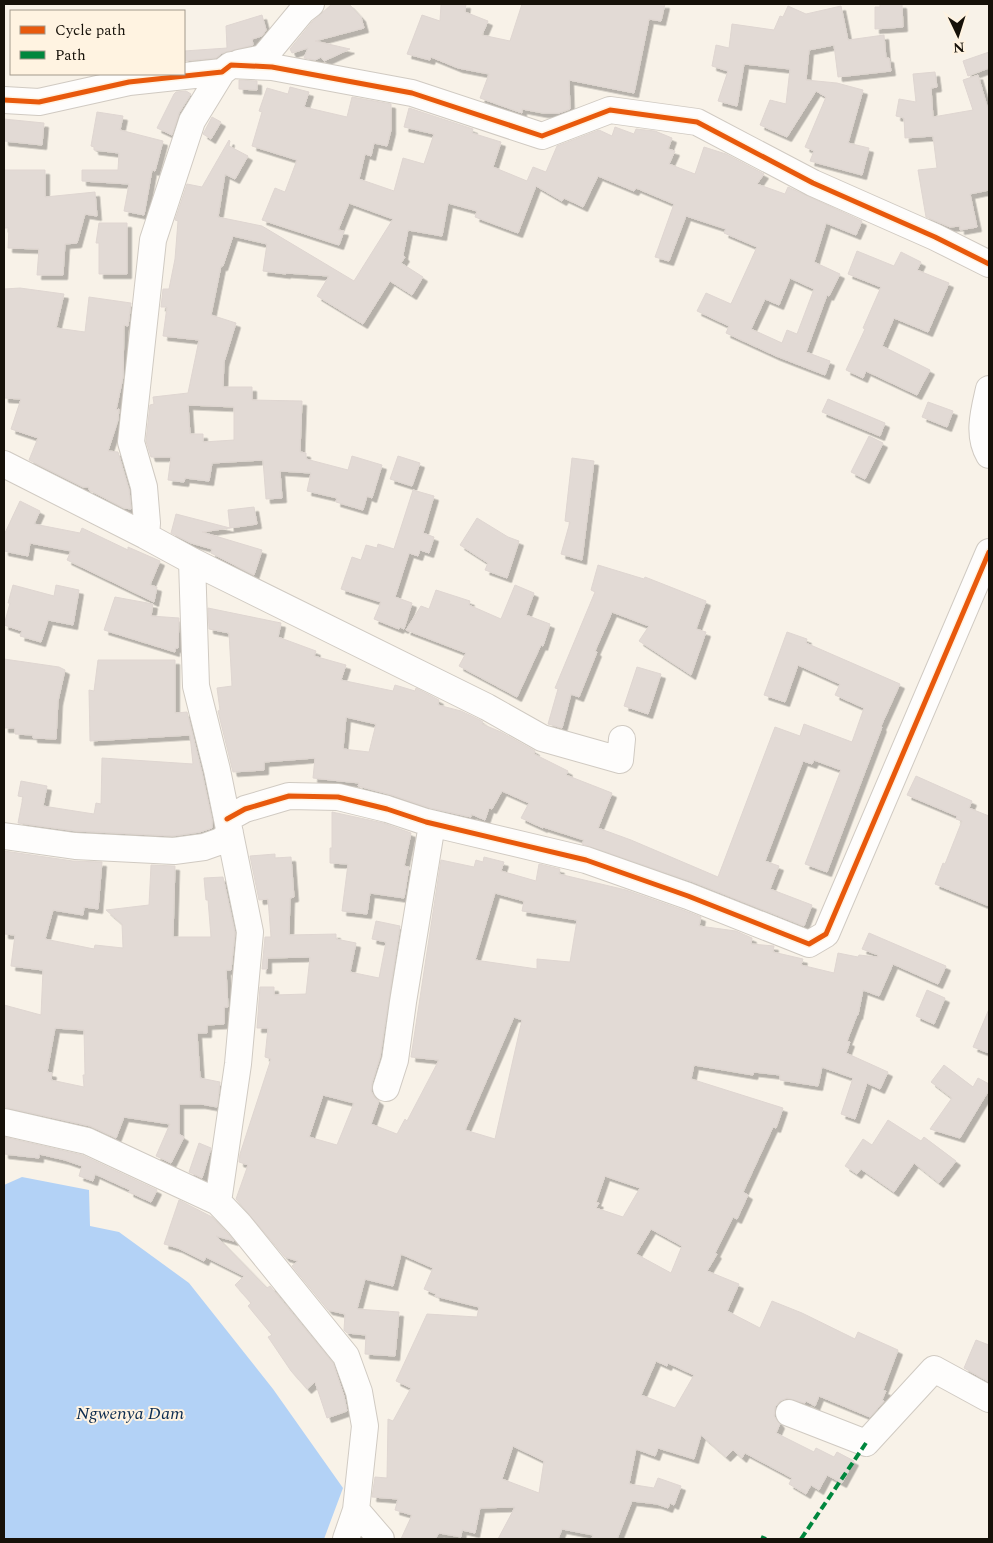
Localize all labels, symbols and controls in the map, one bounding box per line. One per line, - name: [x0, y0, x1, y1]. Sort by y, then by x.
- legend: [10, 10, 185, 75]
- north arrow: [933, 10, 983, 60]
- text: Cycle path: [55, 19, 126, 42]
- text: N: [952, 37, 965, 58]
- text: Path: [55, 44, 86, 67]
- water label: Ngwenya Dam: [76, 1400, 184, 1427]

